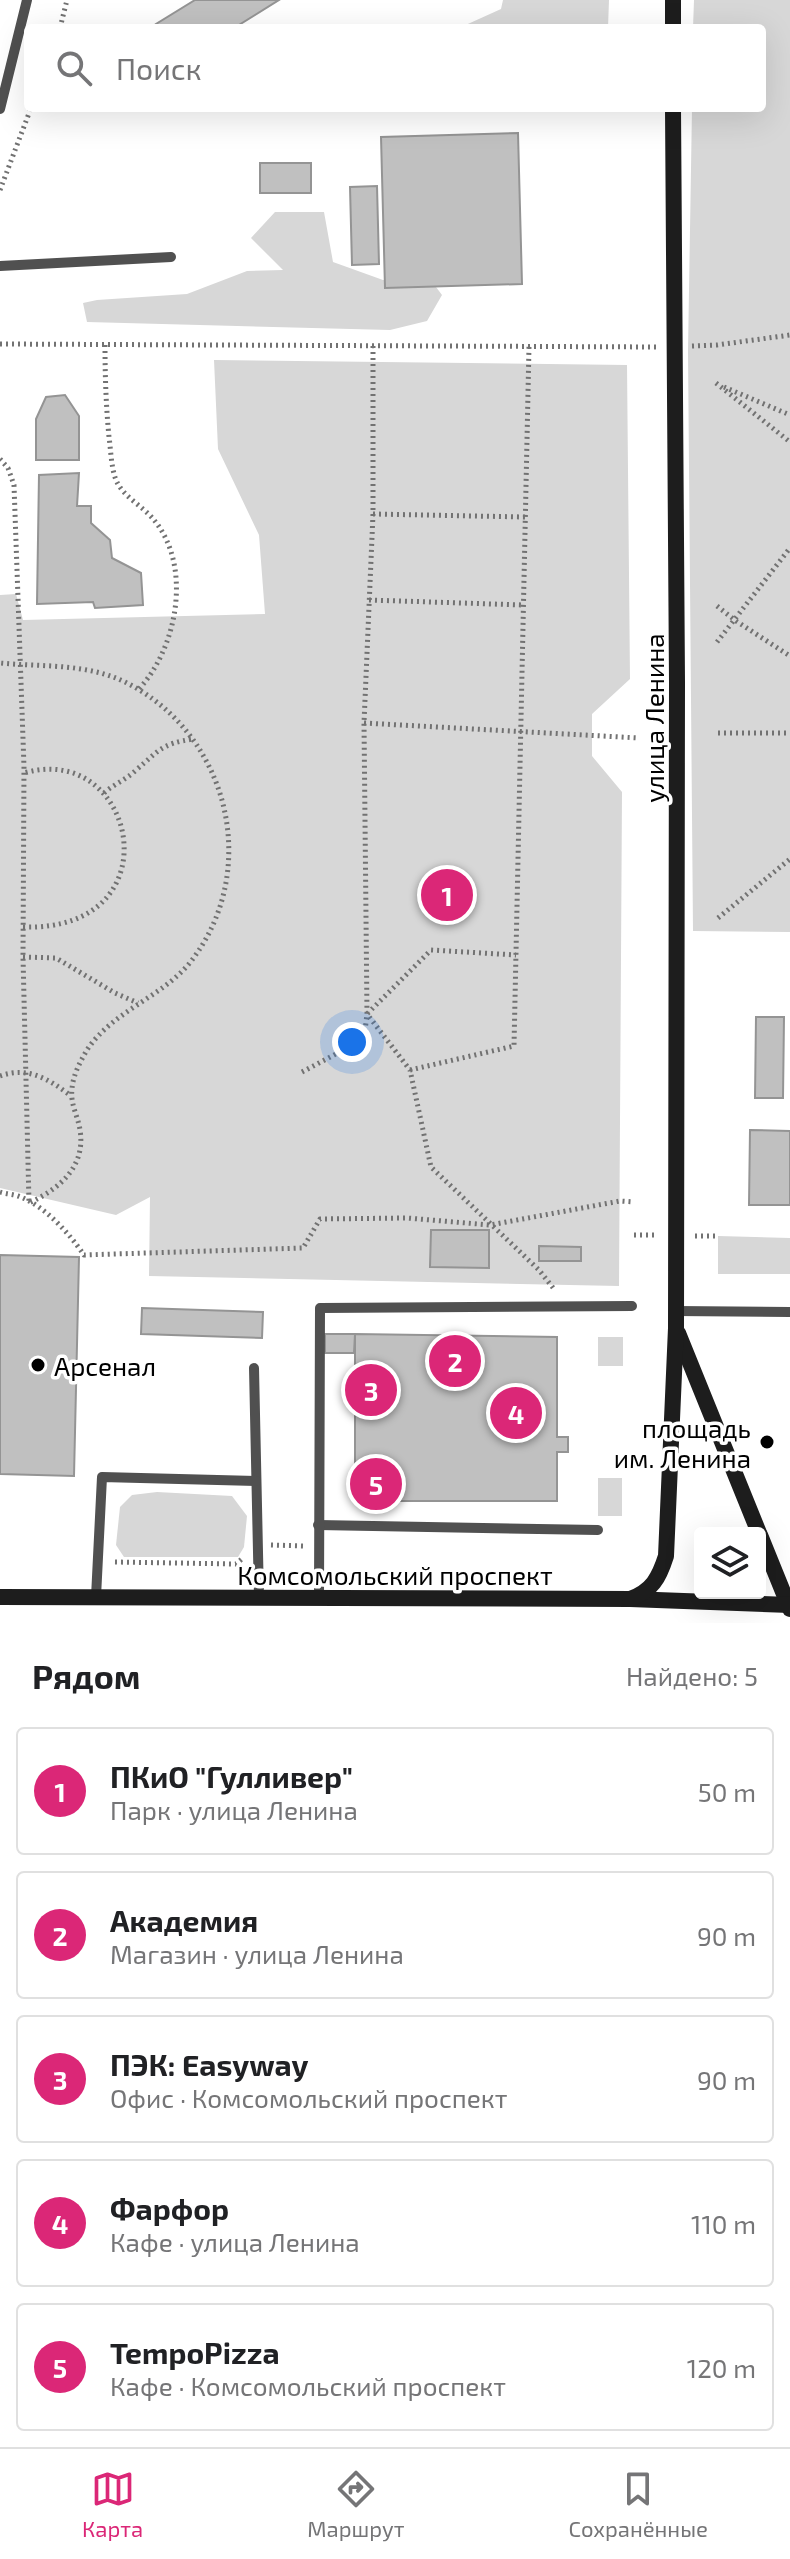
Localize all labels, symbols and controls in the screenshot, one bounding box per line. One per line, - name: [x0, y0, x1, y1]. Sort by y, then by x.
- search box: [24, 24, 766, 112]
- icon: search: [52, 46, 96, 90]
- text: Поиск: [116, 50, 202, 86]
- street label: улица Ленина: [638, 633, 670, 803]
- pin: 1: [421, 865, 473, 925]
- your location: [332, 1022, 372, 1062]
- pin: 2: [429, 1331, 481, 1391]
- place label: Арсенал: [54, 1350, 156, 1381]
- marker: Арсенал: [29, 1356, 47, 1374]
- pin: 3: [345, 1360, 397, 1420]
- pin: 4: [490, 1383, 542, 1443]
- place label: площадь им. Ленина: [614, 1412, 751, 1473]
- marker: площадь им. Ленина: [758, 1433, 776, 1451]
- pin: 5: [350, 1454, 402, 1514]
- map controls: [694, 1527, 766, 1599]
- button: layers: [694, 1527, 766, 1599]
- street label: Комсомольский проспект: [237, 1559, 553, 1590]
- text: Рядом: [32, 1655, 140, 1696]
- text: Найдено: 5: [626, 1660, 758, 1691]
- text: ПКиО "Гулливер": [110, 1758, 353, 1794]
- text: 1: [54, 1776, 66, 1807]
- text: 50 m: [698, 1776, 756, 1807]
- text: Парк · улица Ленина: [110, 1794, 358, 1825]
- text: Академия: [110, 1902, 258, 1938]
- text: 2: [52, 1920, 68, 1951]
- text: 90 m: [697, 1920, 756, 1951]
- text: Магазин · улица Ленина: [110, 1938, 404, 1969]
- text: ПЭК: Easyway: [110, 2046, 309, 2082]
- text: 3: [53, 2064, 67, 2095]
- text: 90 m: [697, 2064, 756, 2095]
- text: Офис · Комсомольский проспект: [110, 2082, 507, 2113]
- text: Фарфор: [110, 2190, 229, 2226]
- text: 4: [52, 2208, 68, 2239]
- text: 110 m: [691, 2208, 756, 2239]
- text: Кафе · улица Ленина: [110, 2226, 360, 2257]
- text: TempoPizza: [110, 2334, 280, 2370]
- text: 5: [53, 2352, 67, 2383]
- text: 120 m: [687, 2352, 756, 2383]
- text: Кафе · Комсомольский проспект: [110, 2370, 506, 2401]
- tab: Карта: [82, 2467, 143, 2541]
- tab: Маршрут: [307, 2467, 404, 2541]
- tab: Сохранённые: [569, 2467, 708, 2541]

